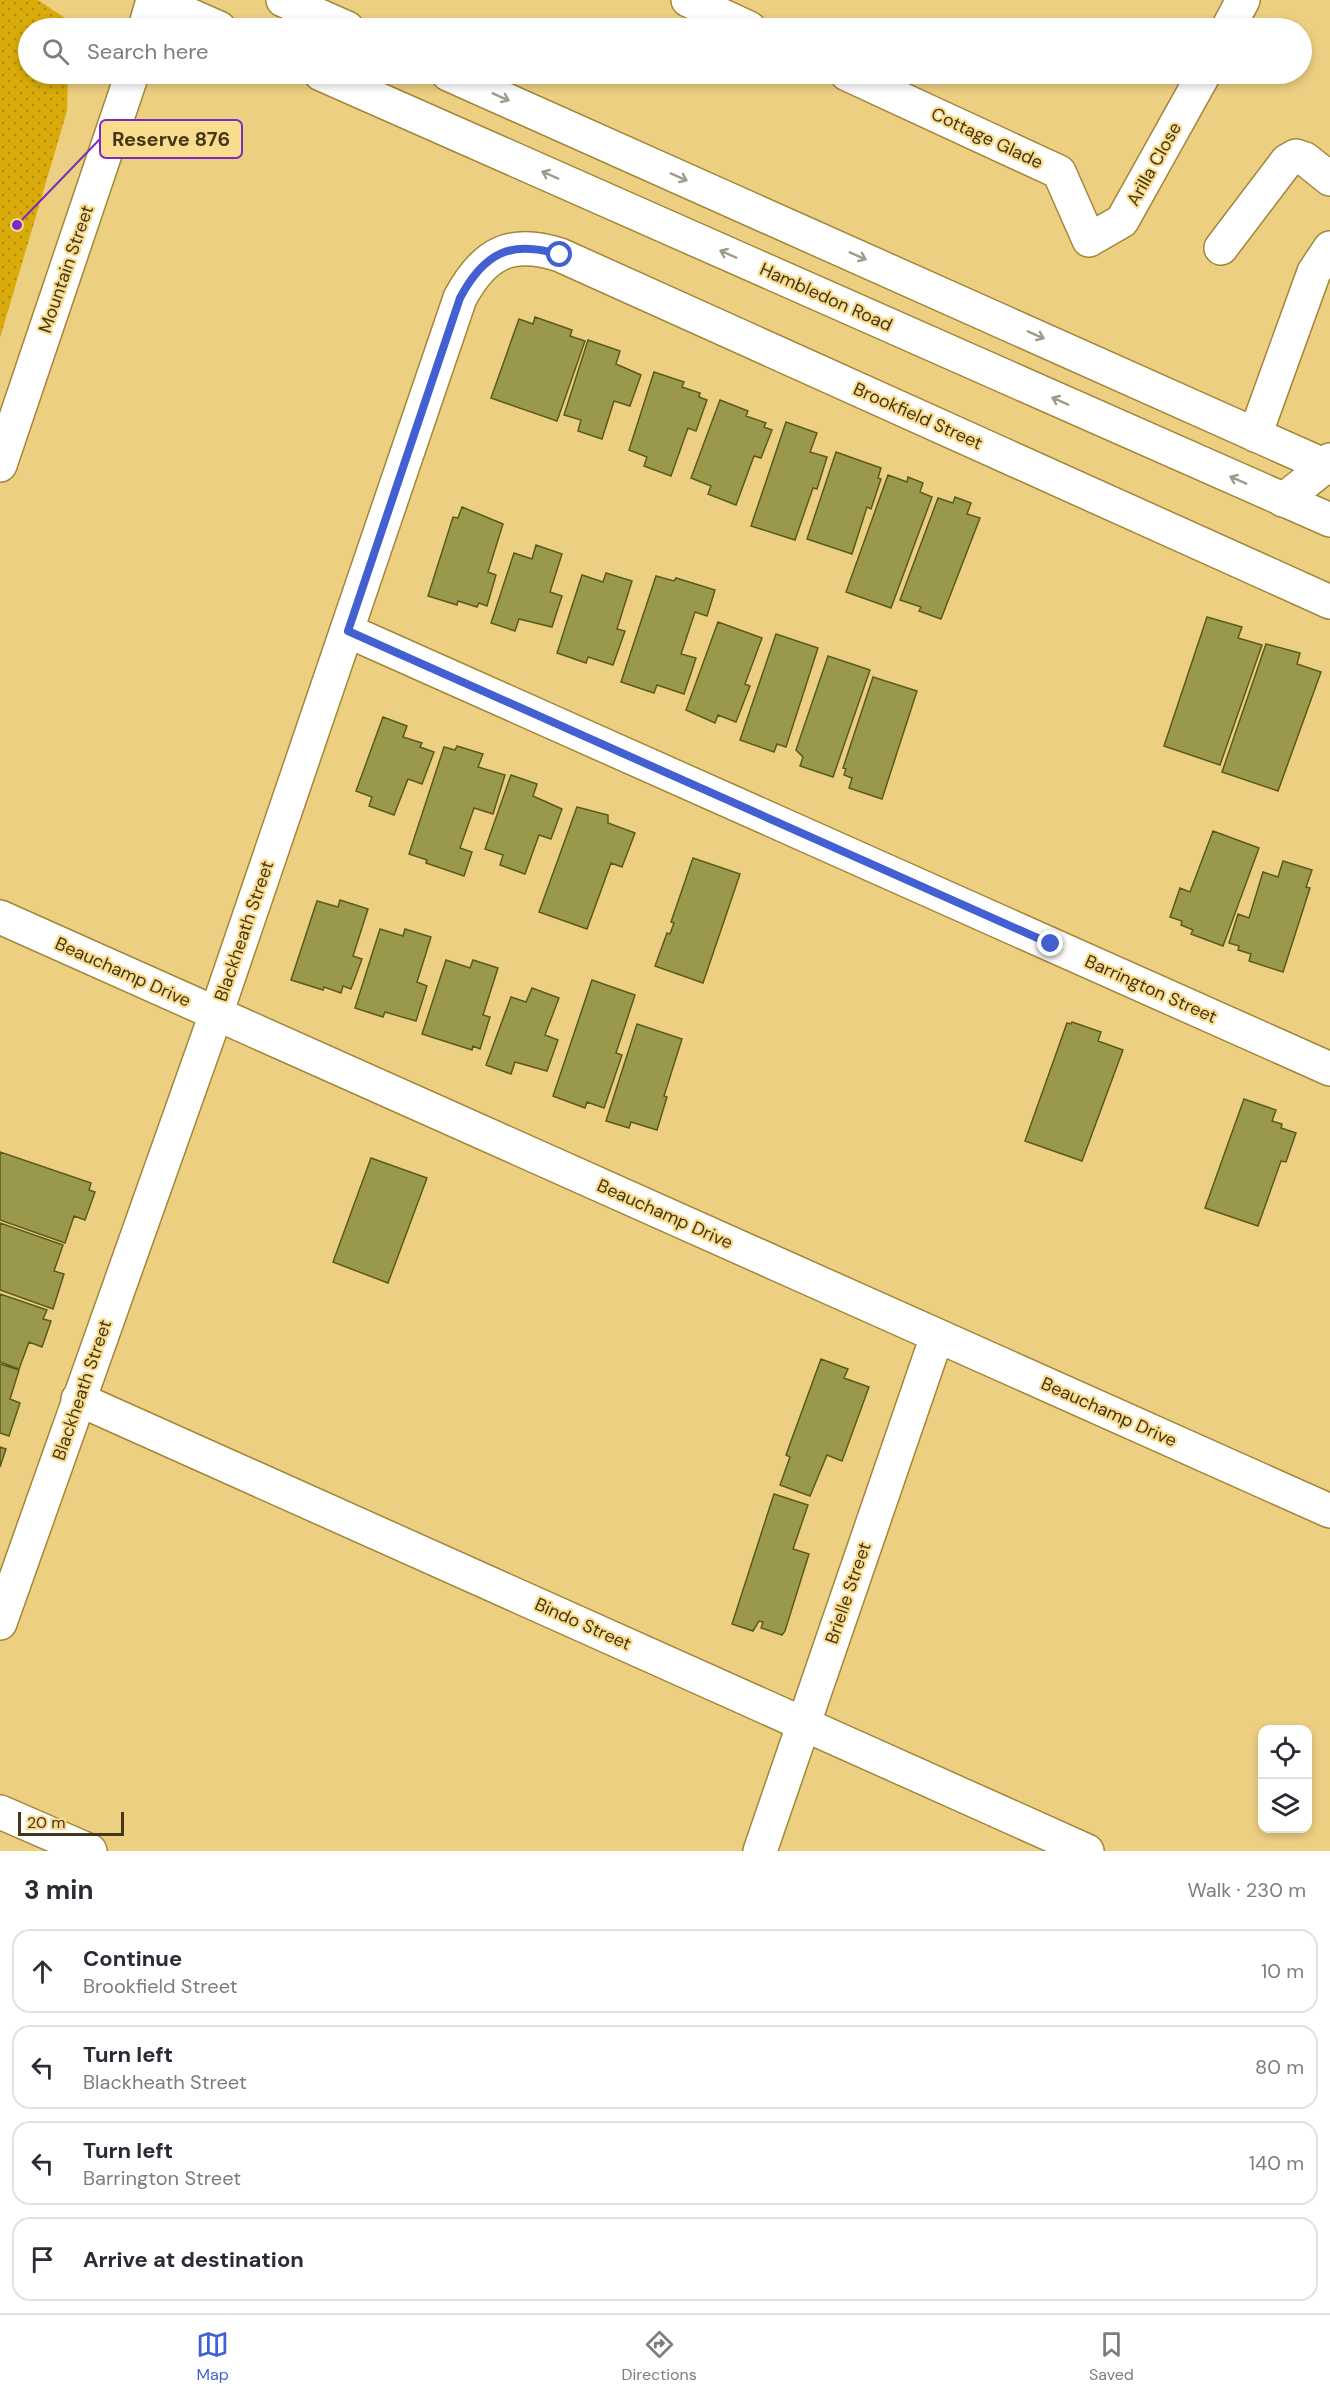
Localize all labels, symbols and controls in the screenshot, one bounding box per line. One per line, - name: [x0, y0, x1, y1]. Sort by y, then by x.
- search box: [18, 18, 1312, 84]
- icon: search: [39, 35, 72, 68]
- text: Search here: [87, 37, 208, 66]
- one-way arrow: [492, 92, 510, 104]
- street label: Cottage Glade: [927, 102, 1047, 174]
- street label: Arilla Close: [1121, 118, 1187, 210]
- callout: Reserve 876: [100, 120, 242, 158]
- text: Reserve 876: [112, 126, 230, 152]
- one-way arrow: [541, 168, 559, 180]
- one-way arrow: [670, 171, 688, 183]
- street label: Mountain Street: [33, 202, 99, 336]
- route start: [546, 241, 572, 267]
- one-way arrow: [719, 247, 737, 258]
- one-way arrow: [848, 251, 866, 262]
- street label: Hambledon Road: [756, 257, 896, 337]
- one-way arrow: [1026, 330, 1044, 342]
- street label: Brookfield Street: [850, 377, 986, 455]
- one-way arrow: [1051, 394, 1069, 406]
- one-way arrow: [1230, 473, 1248, 485]
- street label: Blackheath Street: [209, 857, 279, 1005]
- route end: [1037, 930, 1063, 956]
- street label: Beauchamp Drive: [51, 931, 195, 1013]
- street label: Barrington Street: [1081, 949, 1221, 1029]
- street label: Beauchamp Drive: [593, 1173, 737, 1255]
- street label: Blackheath Street: [47, 1316, 117, 1464]
- street label: Beauchamp Drive: [1037, 1371, 1181, 1453]
- street label: Brielle Street: [819, 1539, 877, 1647]
- street label: Bindo Street: [531, 1592, 635, 1656]
- map controls: [1258, 1725, 1312, 1833]
- button: locate: [1258, 1725, 1312, 1779]
- button: layers: [1258, 1779, 1312, 1833]
- scale bar: [18, 1809, 124, 1836]
- text: 20 m: [27, 1812, 66, 1833]
- text: 3 min: [24, 1873, 93, 1907]
- text: Walk · 230 m: [1187, 1877, 1306, 1903]
- text: Continue: [83, 1944, 182, 1973]
- icon: ahead: [26, 1955, 59, 1988]
- text: 10 m: [1261, 1958, 1304, 1984]
- text: Brookfield Street: [83, 1973, 238, 1999]
- text: Turn left: [83, 2040, 173, 2069]
- icon: left: [26, 2051, 59, 2084]
- text: 80 m: [1255, 2054, 1304, 2080]
- text: Blackheath Street: [83, 2069, 247, 2095]
- text: Turn left: [83, 2136, 173, 2165]
- icon: left: [26, 2147, 59, 2180]
- text: 140 m: [1249, 2150, 1304, 2176]
- text: Barrington Street: [83, 2165, 241, 2191]
- icon: arrive: [26, 2243, 59, 2276]
- text: Arrive at destination: [83, 2245, 304, 2274]
- tab: Map: [196, 2328, 229, 2385]
- tab: Directions: [621, 2328, 697, 2385]
- tab: Saved: [1089, 2328, 1134, 2385]

